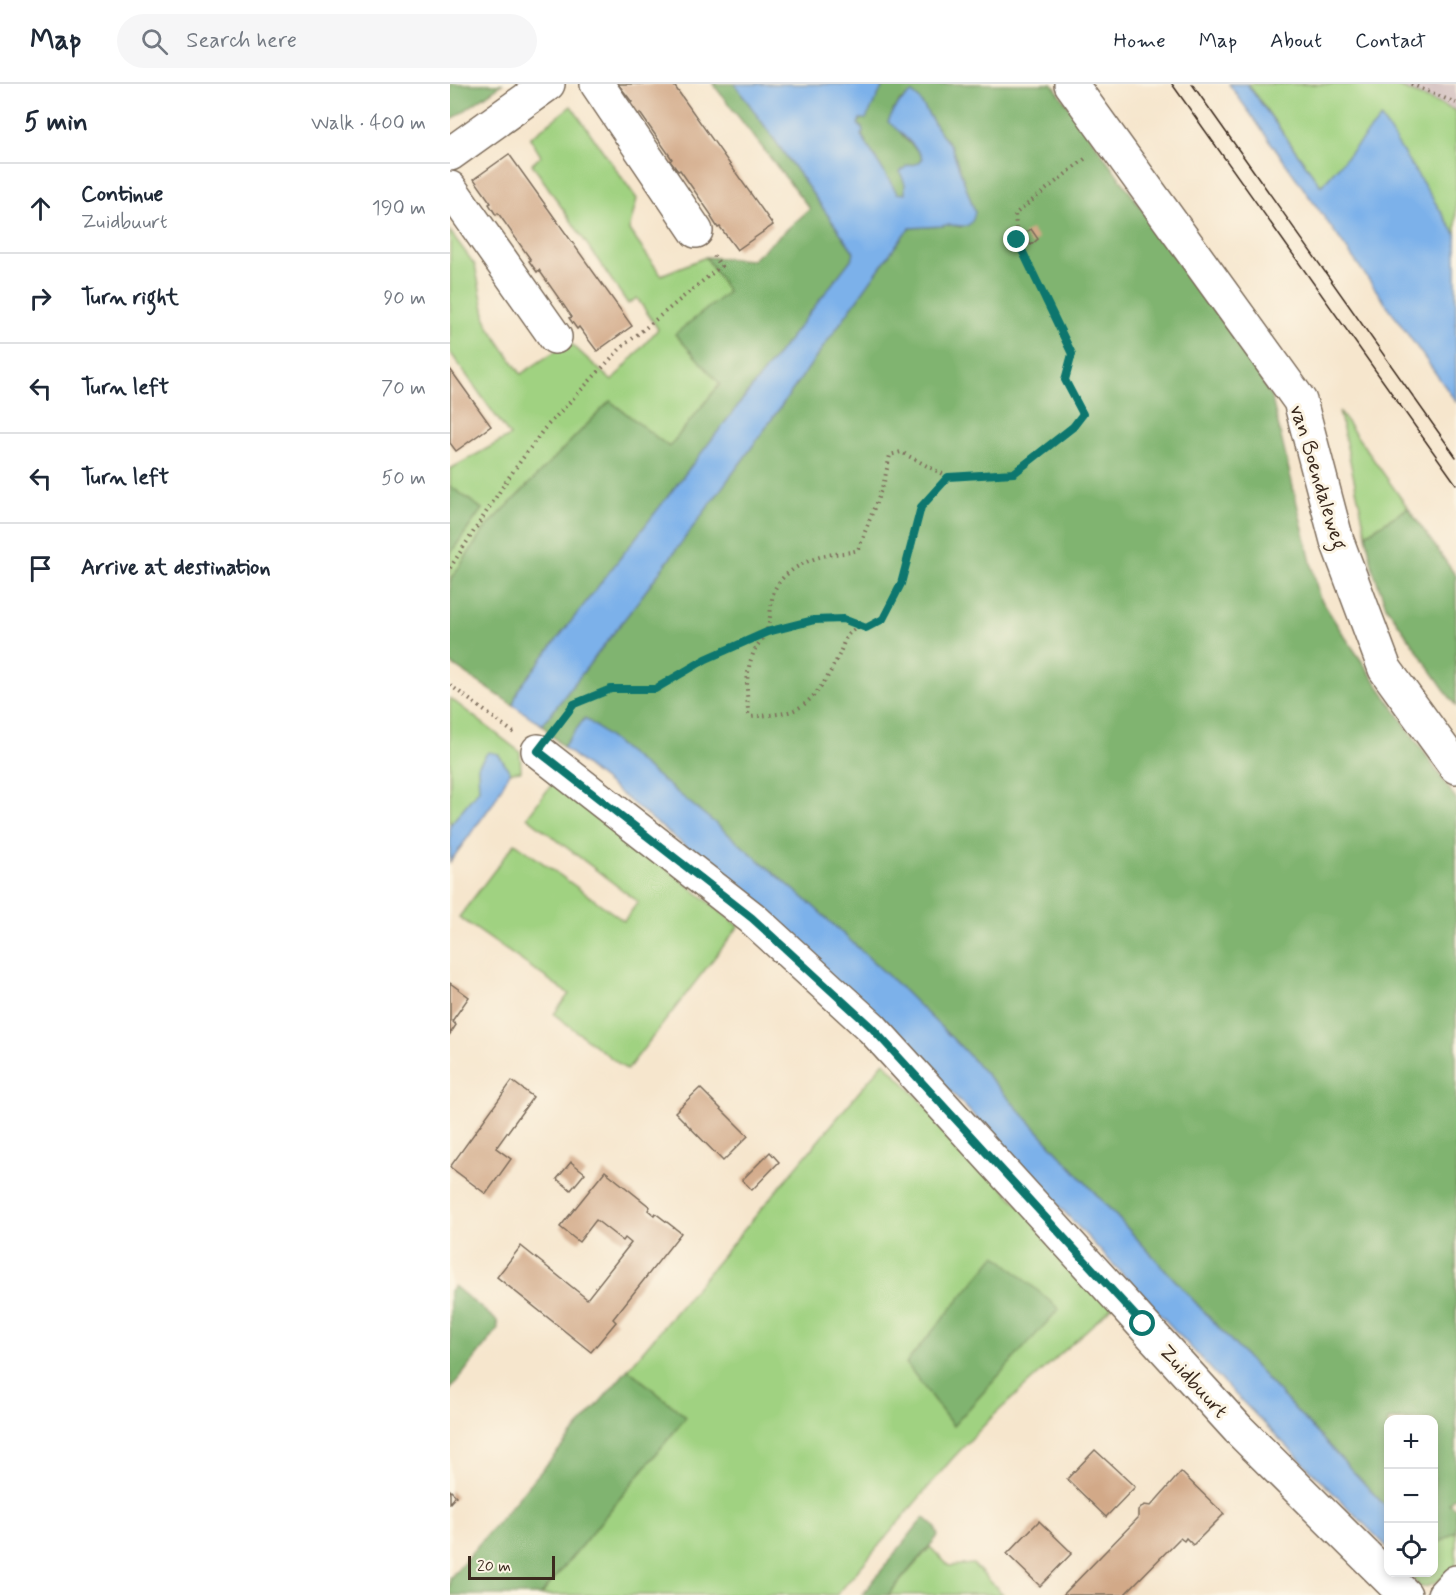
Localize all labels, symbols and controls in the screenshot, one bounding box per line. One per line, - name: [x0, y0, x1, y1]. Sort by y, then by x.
- search box: [117, 14, 537, 68]
- text: Map: [30, 23, 81, 60]
- icon: search: [138, 25, 171, 58]
- text: Search here: [186, 27, 297, 55]
- text: Home: [1114, 27, 1166, 55]
- text: Map: [1199, 27, 1237, 55]
- text: About: [1270, 27, 1322, 55]
- text: Contact: [1355, 27, 1426, 55]
- text: 5 min: [24, 106, 88, 140]
- text: Walk · 400 m: [311, 110, 426, 137]
- text: Continue: [81, 181, 163, 209]
- icon: ahead: [24, 192, 57, 225]
- text: 190 m: [372, 195, 426, 222]
- text: Zuidbuurt: [81, 209, 168, 236]
- route end: [1003, 226, 1029, 252]
- icon: right: [24, 282, 57, 315]
- text: Turn right: [81, 284, 179, 312]
- text: 90 m: [383, 285, 426, 312]
- icon: left: [24, 372, 57, 405]
- text: Turn left: [81, 374, 169, 402]
- text: 70 m: [381, 375, 426, 402]
- street label: van Boendaleweg: [1281, 401, 1353, 554]
- icon: left: [24, 462, 57, 495]
- text: Turn left: [81, 464, 169, 492]
- text: 50 m: [381, 465, 426, 492]
- icon: arrive: [24, 552, 57, 585]
- text: Arrive at destination: [81, 554, 271, 582]
- route start: [1129, 1310, 1155, 1336]
- street label: Zuidbuurt: [1152, 1339, 1234, 1425]
- map controls: [1384, 1415, 1438, 1577]
- button: +: [1384, 1415, 1438, 1469]
- button: −: [1384, 1469, 1438, 1523]
- button: locate: [1384, 1523, 1438, 1577]
- scale bar: [468, 1553, 555, 1580]
- text: 20 m: [477, 1556, 511, 1577]

